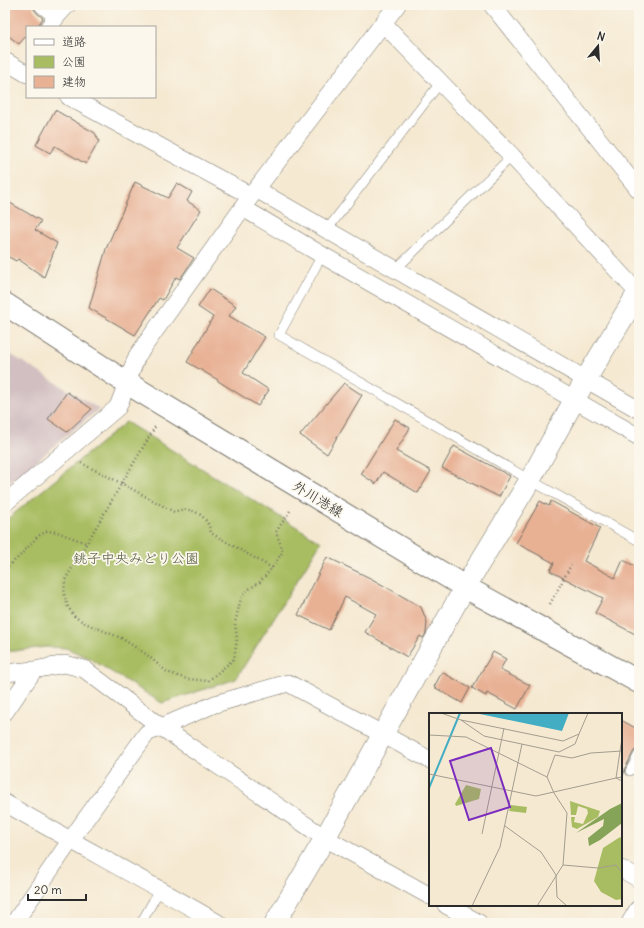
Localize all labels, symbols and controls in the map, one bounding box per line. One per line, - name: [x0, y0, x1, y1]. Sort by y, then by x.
- legend: [26, 26, 156, 98]
- north arrow: [578, 26, 618, 66]
- text: N: [595, 29, 607, 44]
- text: 道路: [62, 34, 86, 49]
- text: 公園: [62, 54, 86, 69]
- text: 建物: [62, 74, 86, 89]
- street label: 外川港線: [289, 477, 347, 521]
- park label: 銚子中央みどり公園: [73, 549, 199, 567]
- inset map: [429, 713, 622, 906]
- scale bar: [28, 876, 86, 902]
- text: 20 m: [34, 882, 62, 897]

